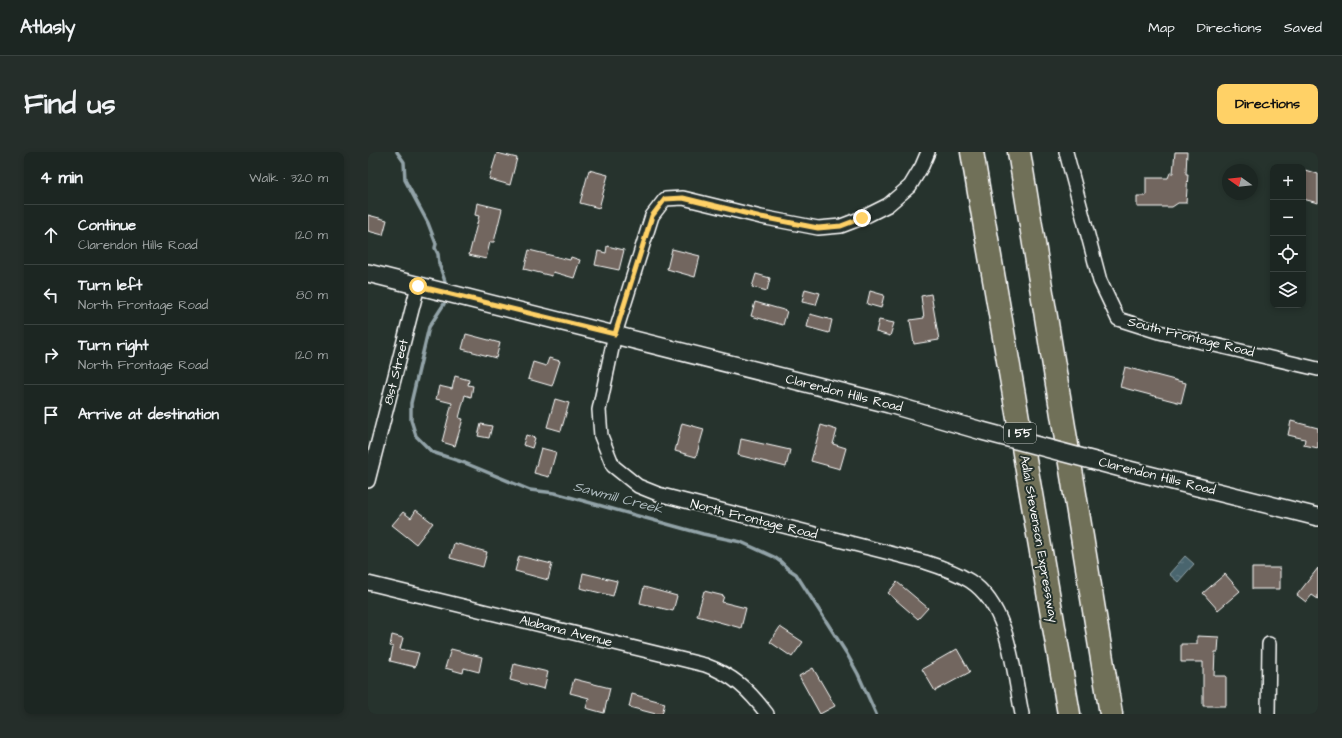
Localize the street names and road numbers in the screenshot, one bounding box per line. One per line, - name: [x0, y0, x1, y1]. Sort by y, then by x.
- street label: South Frontage Road: [1126, 313, 1256, 362]
- street label: 81st Street: [379, 337, 413, 407]
- street label: Clarendon Hills Road: [784, 370, 905, 416]
- road number: I 55: [1004, 423, 1036, 443]
- street label: Clarendon Hills Road: [1097, 453, 1218, 499]
- street label: Adlai Stevenson Expressway: [1014, 454, 1063, 624]
- street label: North Frontage Road: [688, 495, 820, 545]
- street label: Alabama Avenue: [518, 611, 614, 651]

